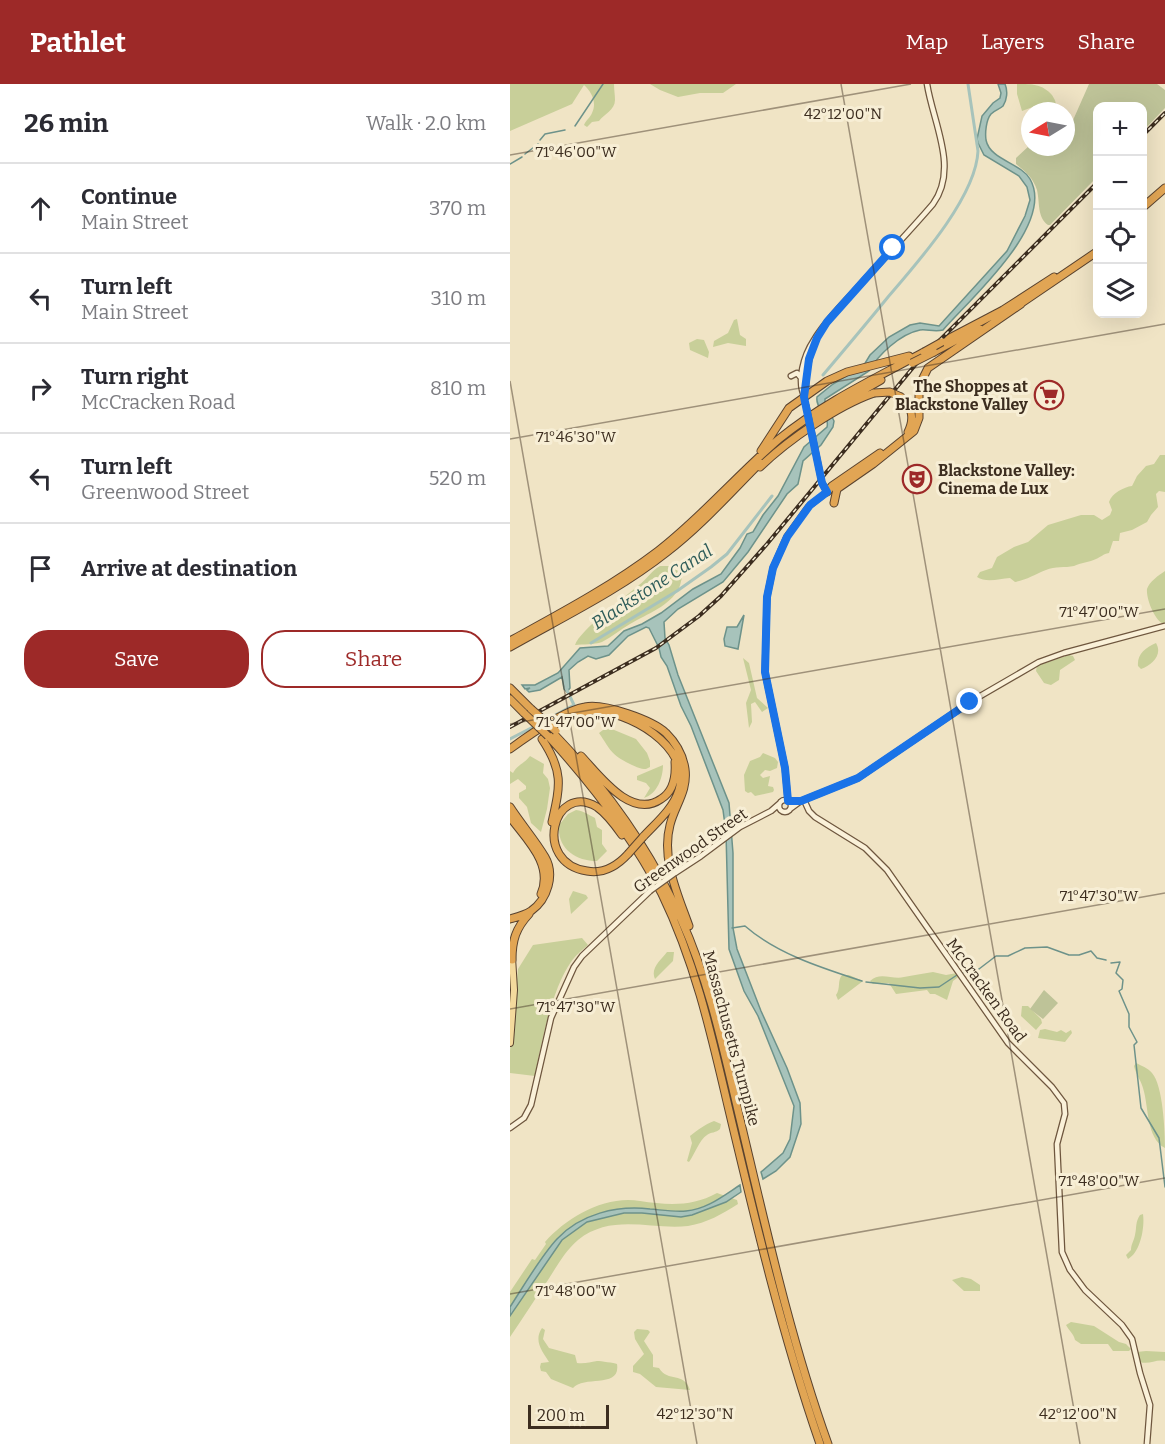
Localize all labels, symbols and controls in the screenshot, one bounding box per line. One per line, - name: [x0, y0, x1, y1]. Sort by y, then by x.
- text: Pathlet: [30, 26, 126, 59]
- text: Map: [906, 29, 948, 55]
- text: Layers: [981, 29, 1045, 55]
- text: Share: [1078, 29, 1135, 55]
- north arrow: [1021, 102, 1075, 156]
- map controls: [1093, 102, 1147, 318]
- button: +: [1093, 102, 1147, 156]
- text: 42°12'00"N: [804, 105, 882, 123]
- text: 26 min: [24, 108, 109, 139]
- text: Walk · 2.0 km: [366, 111, 486, 135]
- text: 71°46'00"W: [535, 143, 617, 161]
- button: −: [1093, 156, 1147, 210]
- text: Continue: [81, 183, 177, 210]
- icon: ahead: [24, 192, 57, 225]
- text: 370 m: [429, 196, 486, 220]
- text: Main Street: [81, 210, 189, 234]
- button: locate: [1093, 210, 1147, 264]
- route start: [879, 234, 905, 260]
- button: layers: [1093, 264, 1147, 318]
- text: Turn left: [81, 273, 173, 300]
- icon: left: [24, 282, 57, 315]
- text: 310 m: [431, 286, 486, 310]
- text: Main Street: [81, 300, 189, 324]
- text: Turn right: [81, 363, 189, 390]
- icon: right: [24, 372, 57, 405]
- text: 810 m: [430, 376, 486, 400]
- place label: The Shoppes at Blackstone Valley: [895, 377, 1029, 414]
- supermarket icon: The Shoppes at Blackstone Valley: [1033, 379, 1065, 411]
- text: McCracken Road: [81, 390, 235, 414]
- text: 71°46'30"W: [536, 428, 617, 446]
- text: Turn left: [81, 453, 173, 480]
- place label: Blackstone Valley: Cinema de Lux: [938, 461, 1075, 498]
- icon: left: [24, 462, 57, 495]
- theatre icon: Blackstone Valley: Cinema de Lux: [901, 463, 933, 495]
- text: 520 m: [429, 466, 486, 490]
- text: Greenwood Street: [81, 480, 249, 504]
- water label: Blackstone Canal: [588, 540, 717, 634]
- icon: arrive: [24, 552, 57, 585]
- text: Arrive at destination: [81, 555, 297, 582]
- text: 71°47'00"W: [1059, 603, 1139, 621]
- button: Save: [24, 630, 249, 688]
- button: Share: [261, 630, 486, 688]
- route end: [956, 688, 982, 714]
- text: 71°47'00"W: [536, 713, 616, 731]
- street label: Greenwood Street: [630, 804, 751, 897]
- text: 71°47'30"W: [1060, 887, 1139, 905]
- street label: McCracken Road: [943, 935, 1031, 1046]
- street label: Massachusetts Turnpike: [699, 948, 764, 1128]
- text: 71°47'30"W: [537, 998, 616, 1016]
- text: 71°48'00"W: [1059, 1172, 1140, 1190]
- text: 71°48'00"W: [536, 1282, 617, 1300]
- scale bar: [528, 1402, 609, 1430]
- text: 42°12'30"N: [656, 1405, 734, 1423]
- text: 42°12'00"N: [1039, 1405, 1117, 1423]
- text: 200 m: [537, 1406, 585, 1425]

